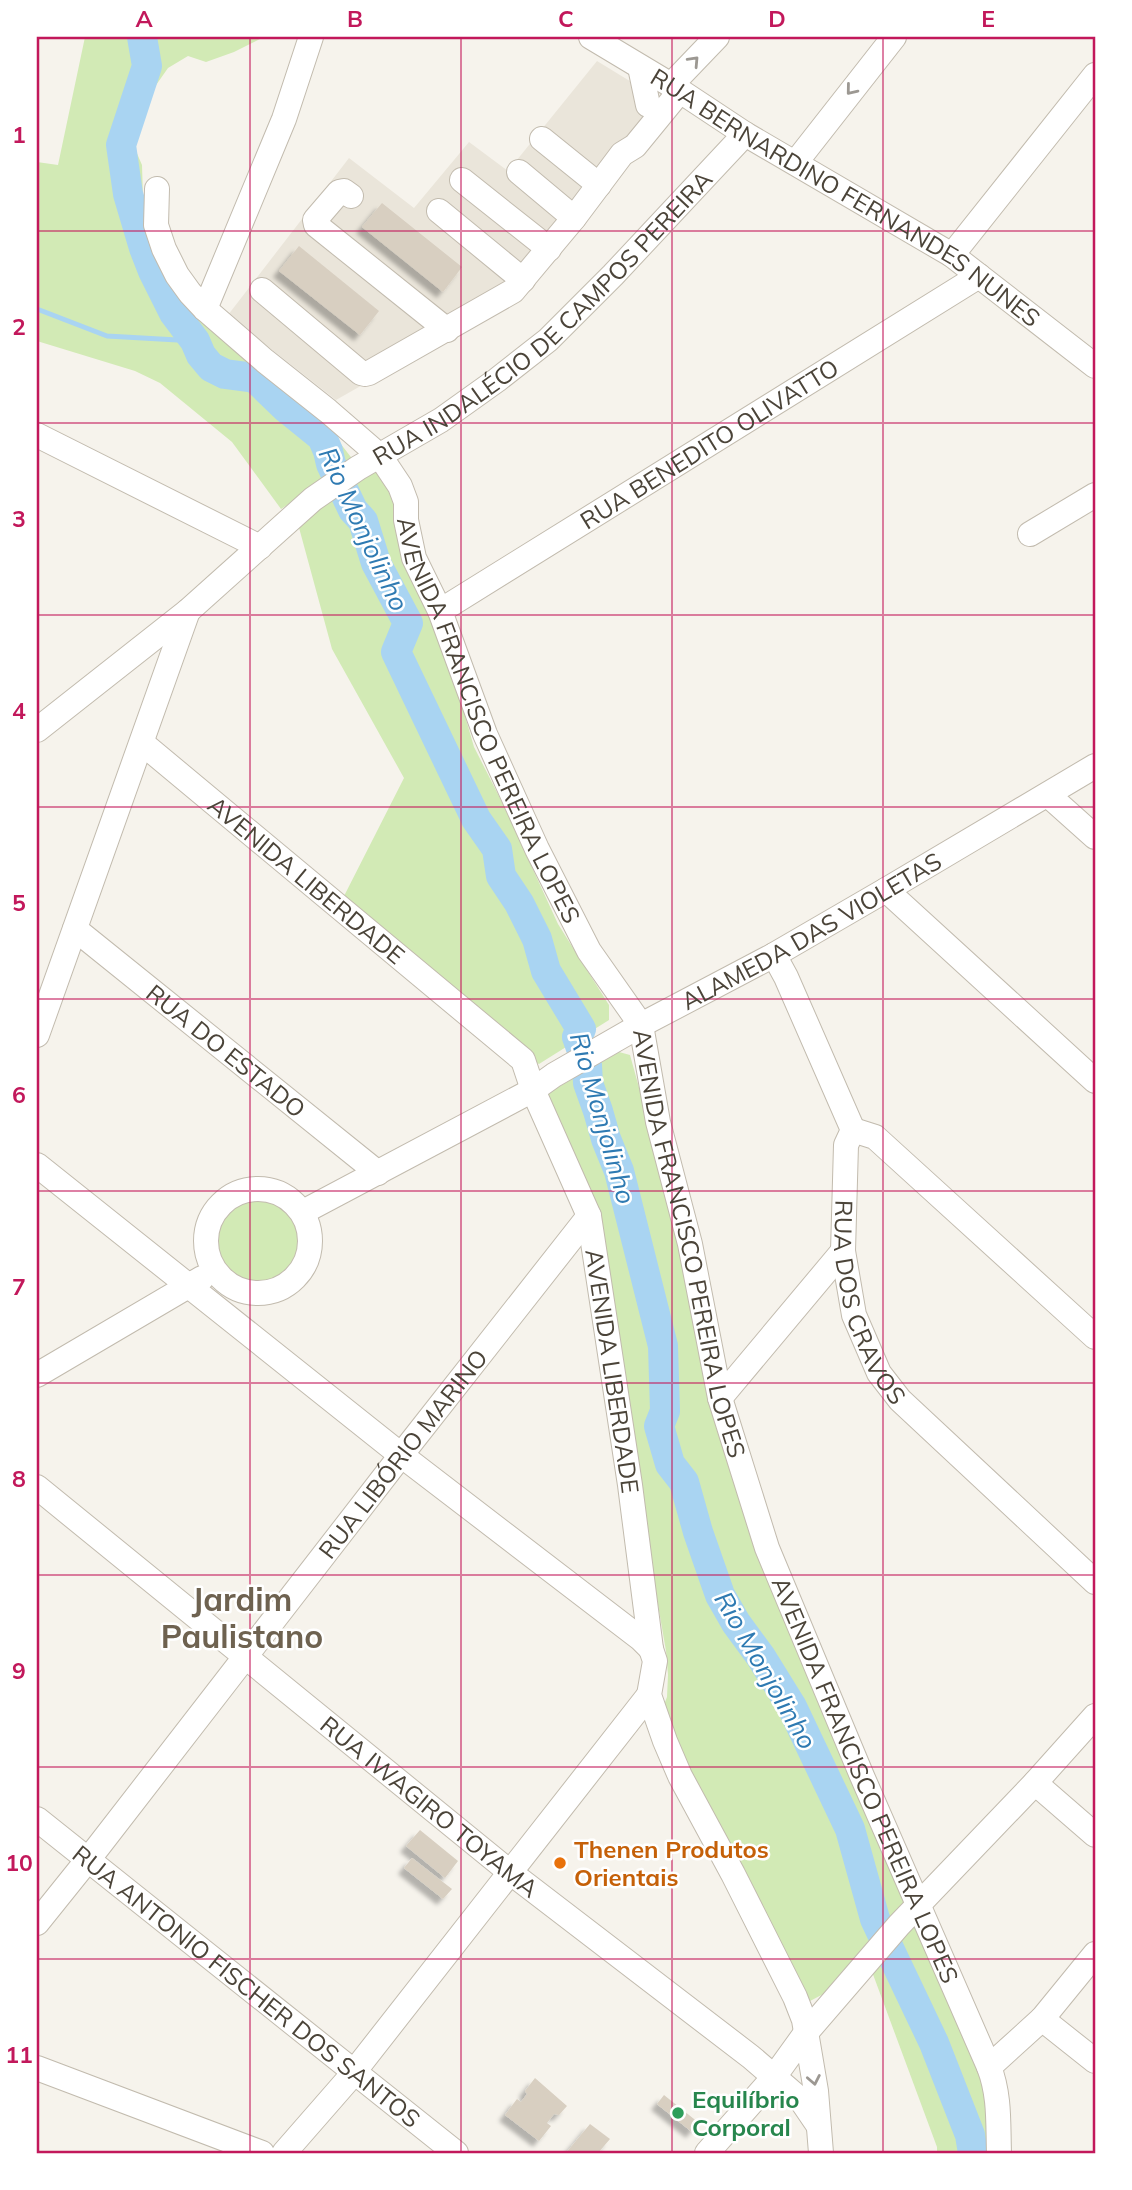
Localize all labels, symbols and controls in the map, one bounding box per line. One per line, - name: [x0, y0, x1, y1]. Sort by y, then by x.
- text: A: [135, 4, 153, 33]
- text: B: [347, 4, 363, 33]
- text: C: [558, 4, 574, 33]
- text: D: [768, 4, 786, 33]
- text: E: [981, 4, 995, 33]
- one-way arrow: [686, 56, 699, 69]
- street label: RUA BERNARDINO FERNANDES NUNES: [645, 61, 1046, 333]
- one-way arrow: [847, 82, 859, 95]
- text: 1: [12, 120, 26, 149]
- street label: RUA INDALÉCIO DE CAMPOS PEREIRA: [367, 164, 719, 471]
- text: 2: [12, 312, 26, 341]
- street label: RUA BENEDITO OLIVATTO: [574, 352, 844, 535]
- water label: Rio Monjolinho: [312, 442, 416, 616]
- text: 3: [12, 504, 26, 533]
- street label: AVENIDA FRANCISCO PEREIRA LOPES: [391, 514, 587, 928]
- text: 4: [12, 696, 26, 725]
- street label: AVENIDA LIBERDADE: [202, 789, 411, 970]
- street label: ALAMEDA DAS VIOLETAS: [676, 846, 947, 1016]
- text: 5: [12, 888, 26, 917]
- street label: RUA DO ESTADO: [140, 978, 312, 1124]
- street label: AVENIDA FRANCISCO PEREIRA LOPES: [627, 1027, 753, 1461]
- water label: Rio Monjolinho: [563, 1028, 643, 1208]
- text: 6: [12, 1080, 26, 1109]
- street label: RUA DOS CRAVOS: [828, 1200, 913, 1410]
- street label: AVENIDA LIBERDADE: [579, 1247, 646, 1495]
- text: 7: [12, 1272, 26, 1301]
- street label: RUA LIBÓRIO MARINO: [312, 1343, 494, 1564]
- text: 8: [12, 1464, 26, 1493]
- street label: AVENIDA FRANCISCO PEREIRA LOPES: [766, 1572, 966, 1988]
- district label: Jardim Paulistano: [161, 1579, 323, 1656]
- water label: Rio Monjolinho: [707, 1585, 825, 1755]
- text: 9: [12, 1656, 26, 1685]
- street label: RUA IWAGIRO TOYAMA: [315, 1709, 545, 1904]
- place label: Thenen Produtos Orientais: [574, 1834, 769, 1892]
- street label: RUA ANTONIO FISCHER DOS SANTOS: [67, 1838, 426, 2134]
- text: 10: [5, 1848, 33, 1877]
- marker: Thenen Produtos Orientais: [552, 1855, 568, 1871]
- text: 11: [5, 2040, 33, 2069]
- one-way arrow: [806, 2074, 821, 2086]
- place label: Equilíbrio Corporal: [692, 2084, 799, 2142]
- marker: Equilíbrio Corporal: [670, 2105, 686, 2121]

